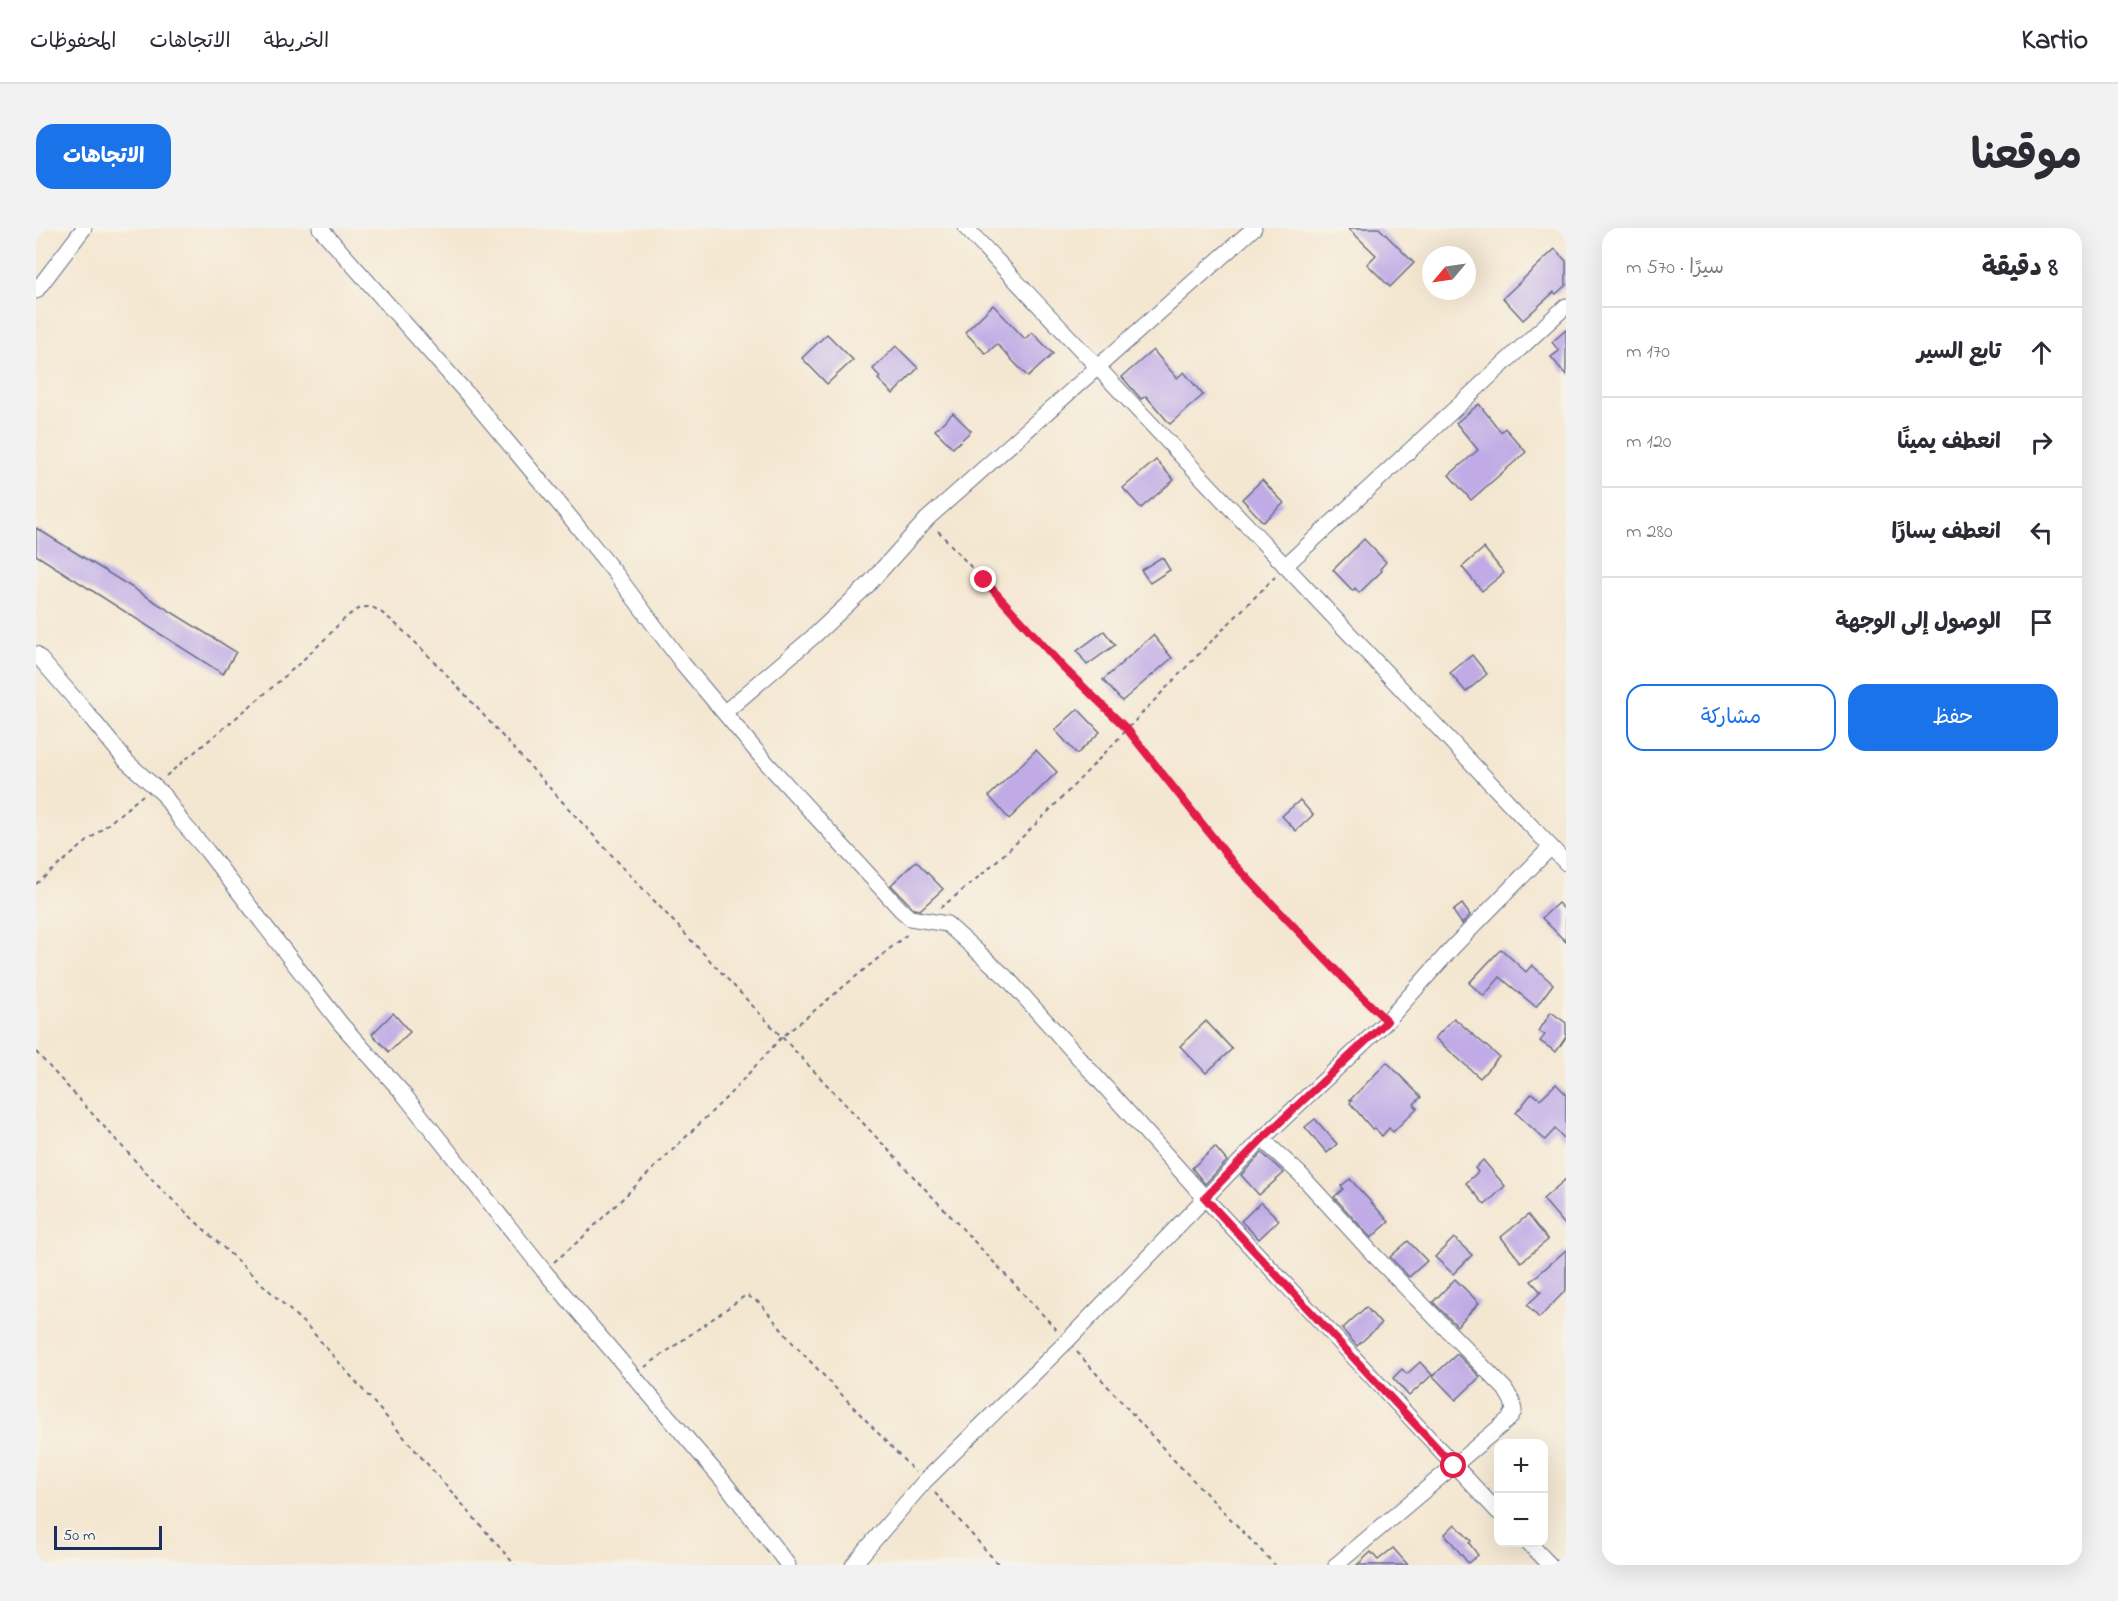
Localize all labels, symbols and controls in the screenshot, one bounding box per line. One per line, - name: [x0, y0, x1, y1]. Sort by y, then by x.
- text: Kartio: [2022, 21, 2088, 62]
- text: المحفوظات: [30, 27, 116, 57]
- text: الاتجاهات: [149, 27, 231, 57]
- text: الخريطة: [264, 27, 329, 57]
- button: الاتجاهات: [36, 124, 171, 189]
- text: موقعنا: [1971, 127, 2082, 188]
- north arrow: [1422, 246, 1476, 300]
- text: 8 دقيقة: [1982, 250, 2058, 288]
- text: سيرًا · 570 m: [1626, 254, 1724, 283]
- icon: ahead: [2025, 336, 2058, 369]
- text: تابع السير: [1917, 337, 2001, 369]
- text: 170 m: [1626, 338, 1670, 367]
- icon: right: [2025, 426, 2058, 459]
- text: انعطف يمينًا: [1897, 427, 2001, 459]
- text: 120 m: [1626, 428, 1671, 457]
- icon: left: [2025, 516, 2058, 549]
- text: انعطف يسارًا: [1892, 517, 2001, 549]
- text: 280 m: [1626, 518, 1673, 547]
- route end: [970, 566, 996, 592]
- icon: arrive: [2025, 606, 2058, 639]
- text: الوصول إلى الوجهة: [1835, 607, 2001, 639]
- button: مشاركة: [1626, 684, 1836, 751]
- button: حفظ: [1848, 684, 2058, 751]
- map controls: [1494, 1439, 1548, 1547]
- button: +: [1494, 1439, 1548, 1493]
- route start: [1440, 1452, 1466, 1478]
- button: −: [1494, 1493, 1548, 1547]
- scale bar: [54, 1523, 162, 1550]
- text: 50 m: [63, 1524, 95, 1548]

